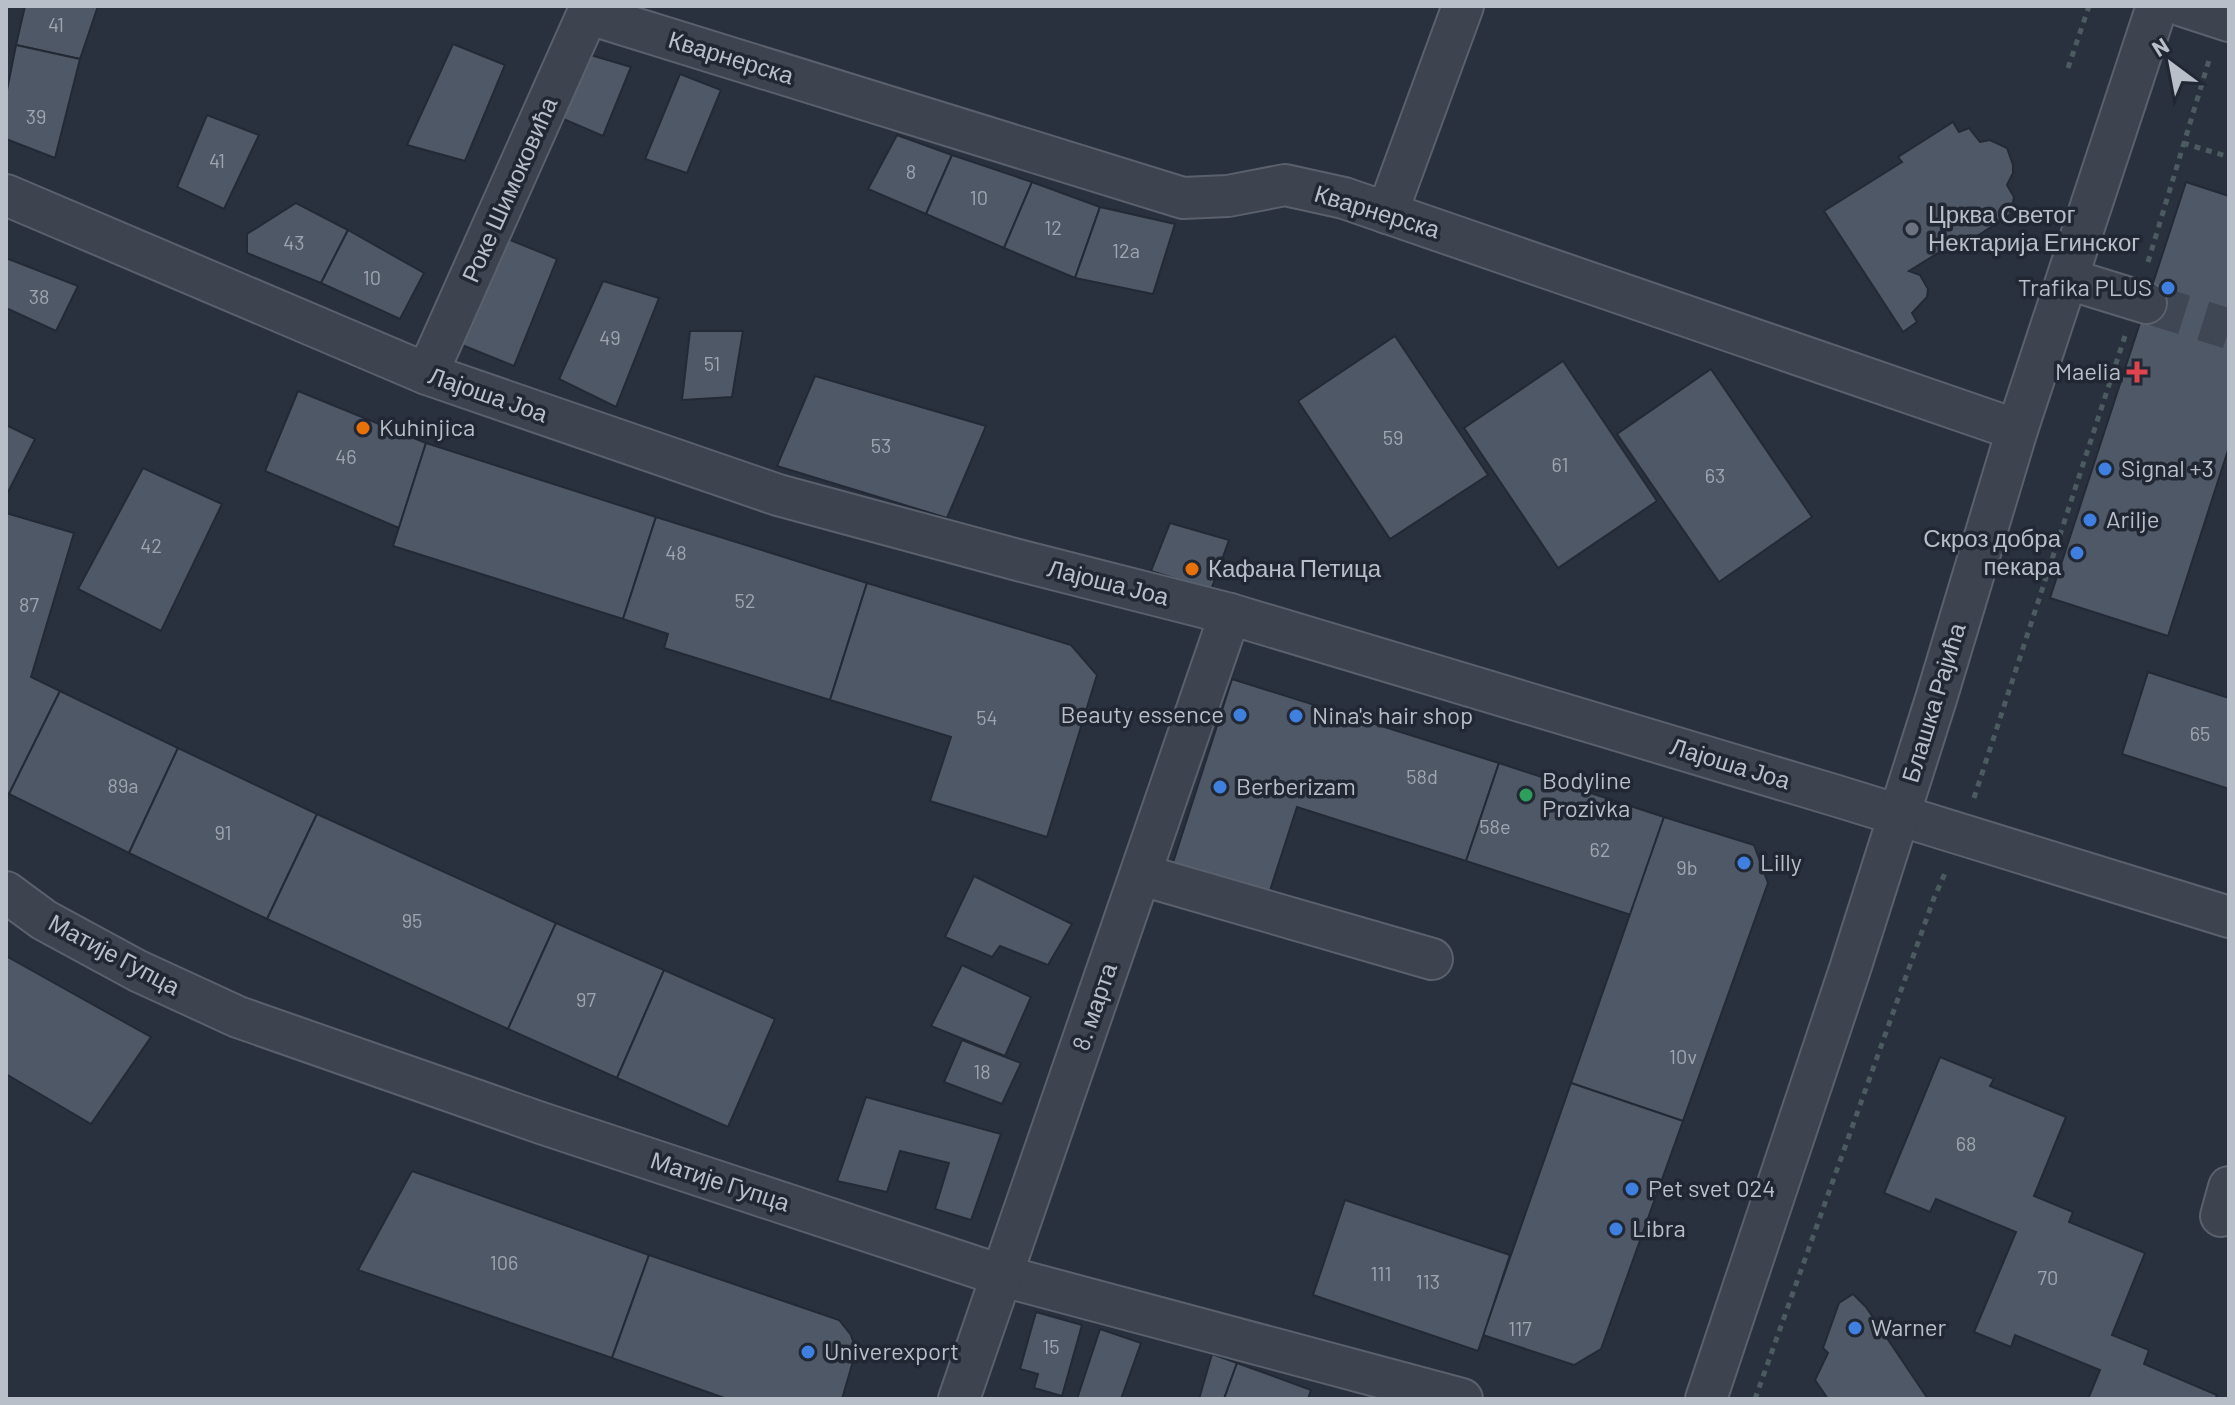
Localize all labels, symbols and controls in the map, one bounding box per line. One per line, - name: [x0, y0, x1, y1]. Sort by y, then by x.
- house number: 41: [48, 12, 64, 36]
- street label: Кварнерска: [665, 24, 798, 90]
- north arrow: [2131, 24, 2211, 104]
- text: N: [2147, 31, 2173, 61]
- street label: Роке Шимоковића: [455, 92, 563, 286]
- house number: 39: [26, 104, 46, 128]
- house number: 41: [209, 148, 225, 172]
- house number: 8: [906, 159, 916, 183]
- street label: Кварнерска: [1311, 178, 1444, 244]
- house number: 10: [970, 185, 988, 209]
- place label: Црква Светог Нектарија Егинског: [1928, 199, 2140, 256]
- house number: 12: [1044, 215, 1062, 239]
- marker: Црква Светог Нектарија Егинског: [1903, 220, 1921, 238]
- house number: 43: [283, 230, 305, 254]
- house number: 12a: [1112, 238, 1140, 262]
- house number: 10: [363, 265, 381, 289]
- place label: Trafika PLUS: [2018, 272, 2152, 301]
- marker: Trafika PLUS: [2159, 279, 2177, 297]
- house number: 38: [29, 284, 49, 308]
- house number: 49: [599, 325, 621, 349]
- house number: 51: [704, 351, 720, 375]
- place label: Maelia: [2055, 356, 2121, 385]
- street label: Лајоша Јоа: [425, 360, 552, 428]
- marker: Maelia: [2128, 363, 2146, 381]
- place label: Kuhinjica: [379, 412, 475, 441]
- marker: Kuhinjica: [354, 419, 372, 437]
- house number: 59: [1383, 425, 1403, 449]
- house number: 53: [871, 433, 891, 457]
- house number: 46: [335, 444, 357, 468]
- house number: 61: [1552, 452, 1568, 476]
- place label: Signal +3: [2121, 453, 2214, 482]
- marker: Signal +3: [2096, 460, 2114, 478]
- house number: 63: [1705, 463, 1725, 487]
- place label: Arilje: [2106, 504, 2160, 533]
- marker: Arilje: [2081, 511, 2099, 529]
- place label: Скроз добра пекара: [1923, 523, 2062, 580]
- house number: 42: [140, 533, 162, 557]
- house number: 48: [665, 540, 687, 564]
- marker: Скроз добра пекара: [2068, 544, 2086, 562]
- street label: Лајоша Јоа: [1045, 552, 1173, 611]
- place label: Кафана Петица: [1208, 553, 1382, 582]
- marker: Кафана Петица: [1183, 560, 1201, 578]
- house number: 52: [735, 588, 756, 612]
- house number: 87: [19, 592, 39, 616]
- street label: Блашка Рајића: [1895, 619, 1971, 786]
- place label: Beauty essence: [1060, 699, 1224, 728]
- place label: Nina's hair shop: [1312, 700, 1473, 729]
- house number: 54: [976, 705, 998, 729]
- marker: Beauty essence: [1231, 706, 1249, 724]
- marker: Nina's hair shop: [1287, 707, 1305, 725]
- house number: 65: [2190, 721, 2210, 745]
- street label: Лајоша Јоа: [1667, 731, 1795, 795]
- house number: 58d: [1406, 764, 1438, 788]
- place label: Bodyline Prozivka: [1542, 765, 1632, 822]
- place label: Berberizam: [1236, 771, 1356, 800]
- house number: 89a: [107, 773, 139, 797]
- marker: Berberizam: [1211, 778, 1229, 796]
- marker: Bodyline Prozivka: [1517, 786, 1535, 804]
- house number: 58e: [1479, 814, 1511, 838]
- house number: 91: [214, 820, 232, 844]
- house number: 62: [1589, 837, 1611, 861]
- place label: Lilly: [1760, 847, 1802, 876]
- marker: Lilly: [1735, 854, 1753, 872]
- house number: 9b: [1676, 855, 1698, 879]
- street label: Матије Гупца: [44, 907, 186, 1001]
- house number: 95: [402, 908, 422, 932]
- street label: 8. марта: [1065, 958, 1122, 1054]
- house number: 97: [576, 987, 596, 1011]
- house number: 10v: [1669, 1044, 1697, 1068]
- house number: 18: [973, 1059, 991, 1083]
- house number: 68: [1956, 1131, 1976, 1155]
- street label: Матије Гупца: [647, 1144, 794, 1217]
- place label: Pet svet 024: [1648, 1173, 1776, 1202]
- marker: Pet svet 024: [1623, 1180, 1641, 1198]
- place label: Libra: [1632, 1213, 1686, 1242]
- marker: Libra: [1607, 1220, 1625, 1238]
- house number: 106: [490, 1250, 518, 1274]
- house number: 111: [1370, 1261, 1392, 1285]
- house number: 70: [2038, 1265, 2058, 1289]
- house number: 113: [1416, 1269, 1440, 1293]
- place label: Warner: [1871, 1312, 1946, 1341]
- house number: 117: [1508, 1316, 1532, 1340]
- marker: Warner: [1846, 1319, 1864, 1337]
- house number: 15: [1042, 1334, 1060, 1358]
- place label: Univerexport: [824, 1336, 959, 1365]
- marker: Univerexport: [799, 1343, 817, 1361]

